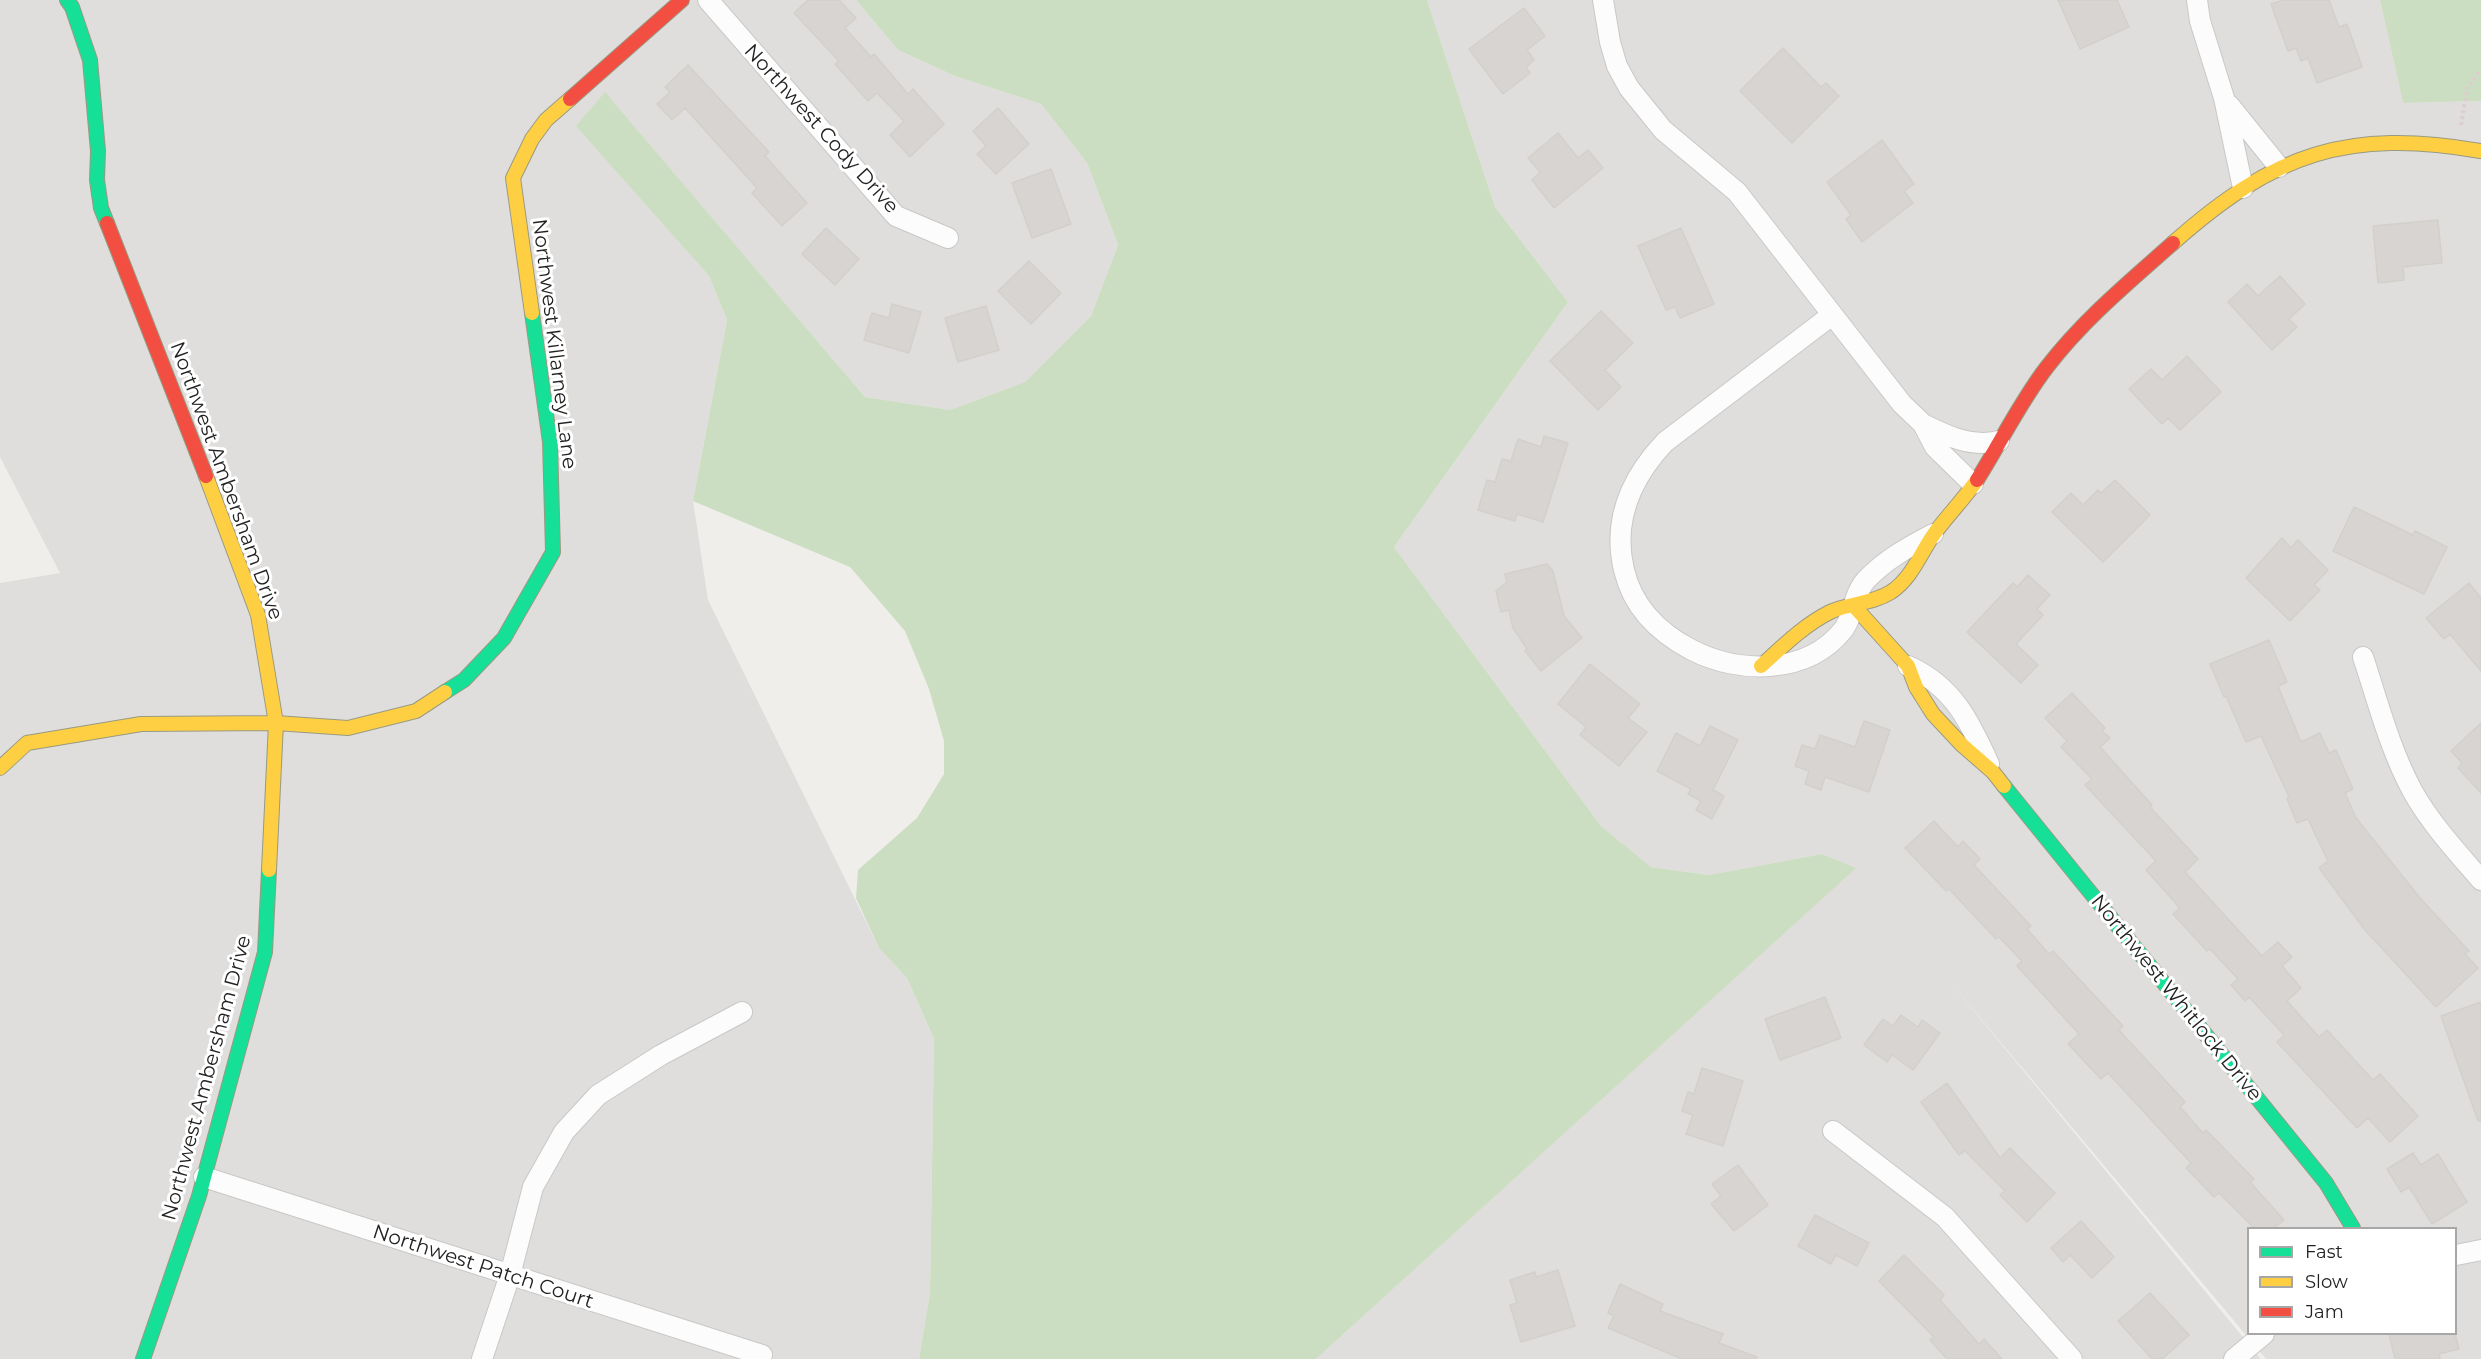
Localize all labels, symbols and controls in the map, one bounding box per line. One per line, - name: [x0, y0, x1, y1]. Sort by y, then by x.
- street label: Northwest Cody Drive: [739, 40, 903, 218]
- street label: Northwest Killarney Lane: [527, 218, 581, 470]
- street label: Northwest Ambersham Drive: [164, 339, 288, 623]
- street label: Northwest Whitlock Drive: [2085, 890, 2267, 1106]
- street label: Northwest Ambersham Drive: [157, 933, 257, 1223]
- street label: Northwest Patch Court: [370, 1220, 596, 1314]
- legend: [2247, 1227, 2457, 1335]
- text: Fast: [2305, 1241, 2343, 1263]
- text: Slow: [2305, 1271, 2348, 1293]
- text: Jam: [2305, 1301, 2344, 1323]

